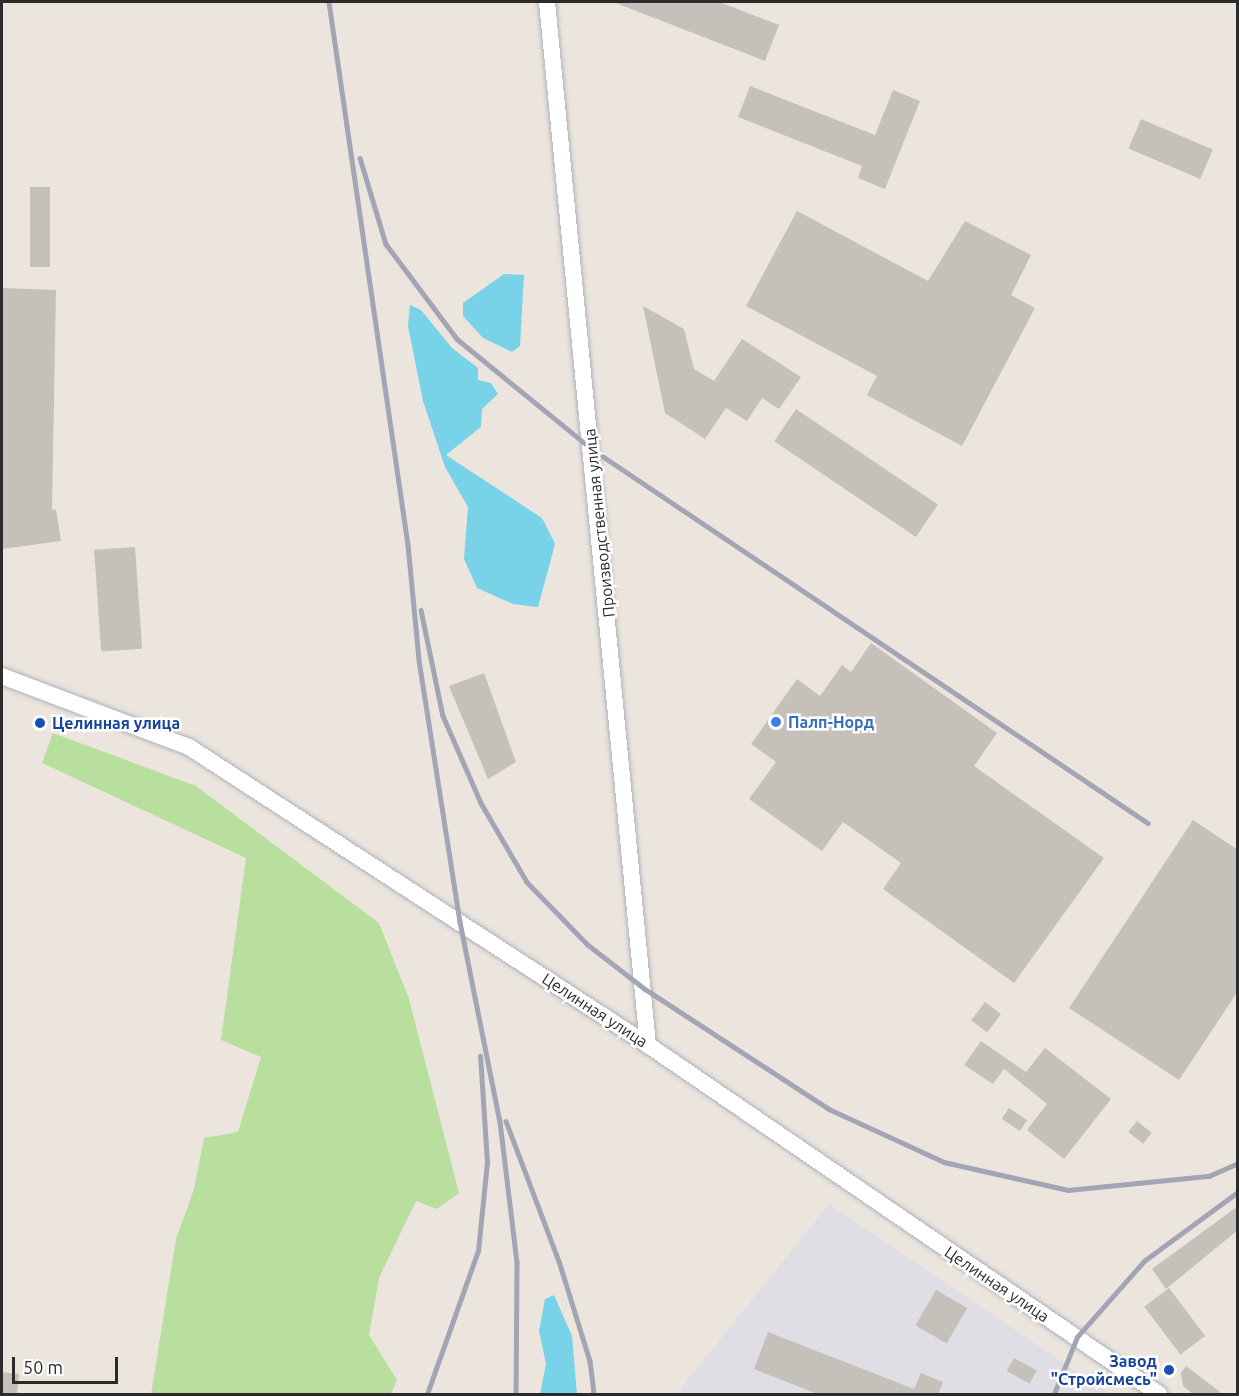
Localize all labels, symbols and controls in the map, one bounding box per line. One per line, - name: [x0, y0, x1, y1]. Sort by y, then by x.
- street label: Производственная улица: [580, 428, 618, 618]
- place label: Палп-Норд: [788, 712, 874, 732]
- place label: Целинная улица: [52, 713, 180, 733]
- marker: Палп-Норд: [769, 715, 783, 729]
- marker: Целинная улица: [33, 716, 47, 730]
- street label: Целинная улица: [539, 969, 651, 1051]
- street label: Целинная улица: [941, 1242, 1053, 1326]
- scale bar: [15, 1345, 122, 1383]
- place label: Завод "Стройсмесь": [1051, 1351, 1157, 1389]
- text: 50 m: [23, 1357, 63, 1377]
- marker: Завод "Стройсмесь": [1162, 1363, 1176, 1377]

